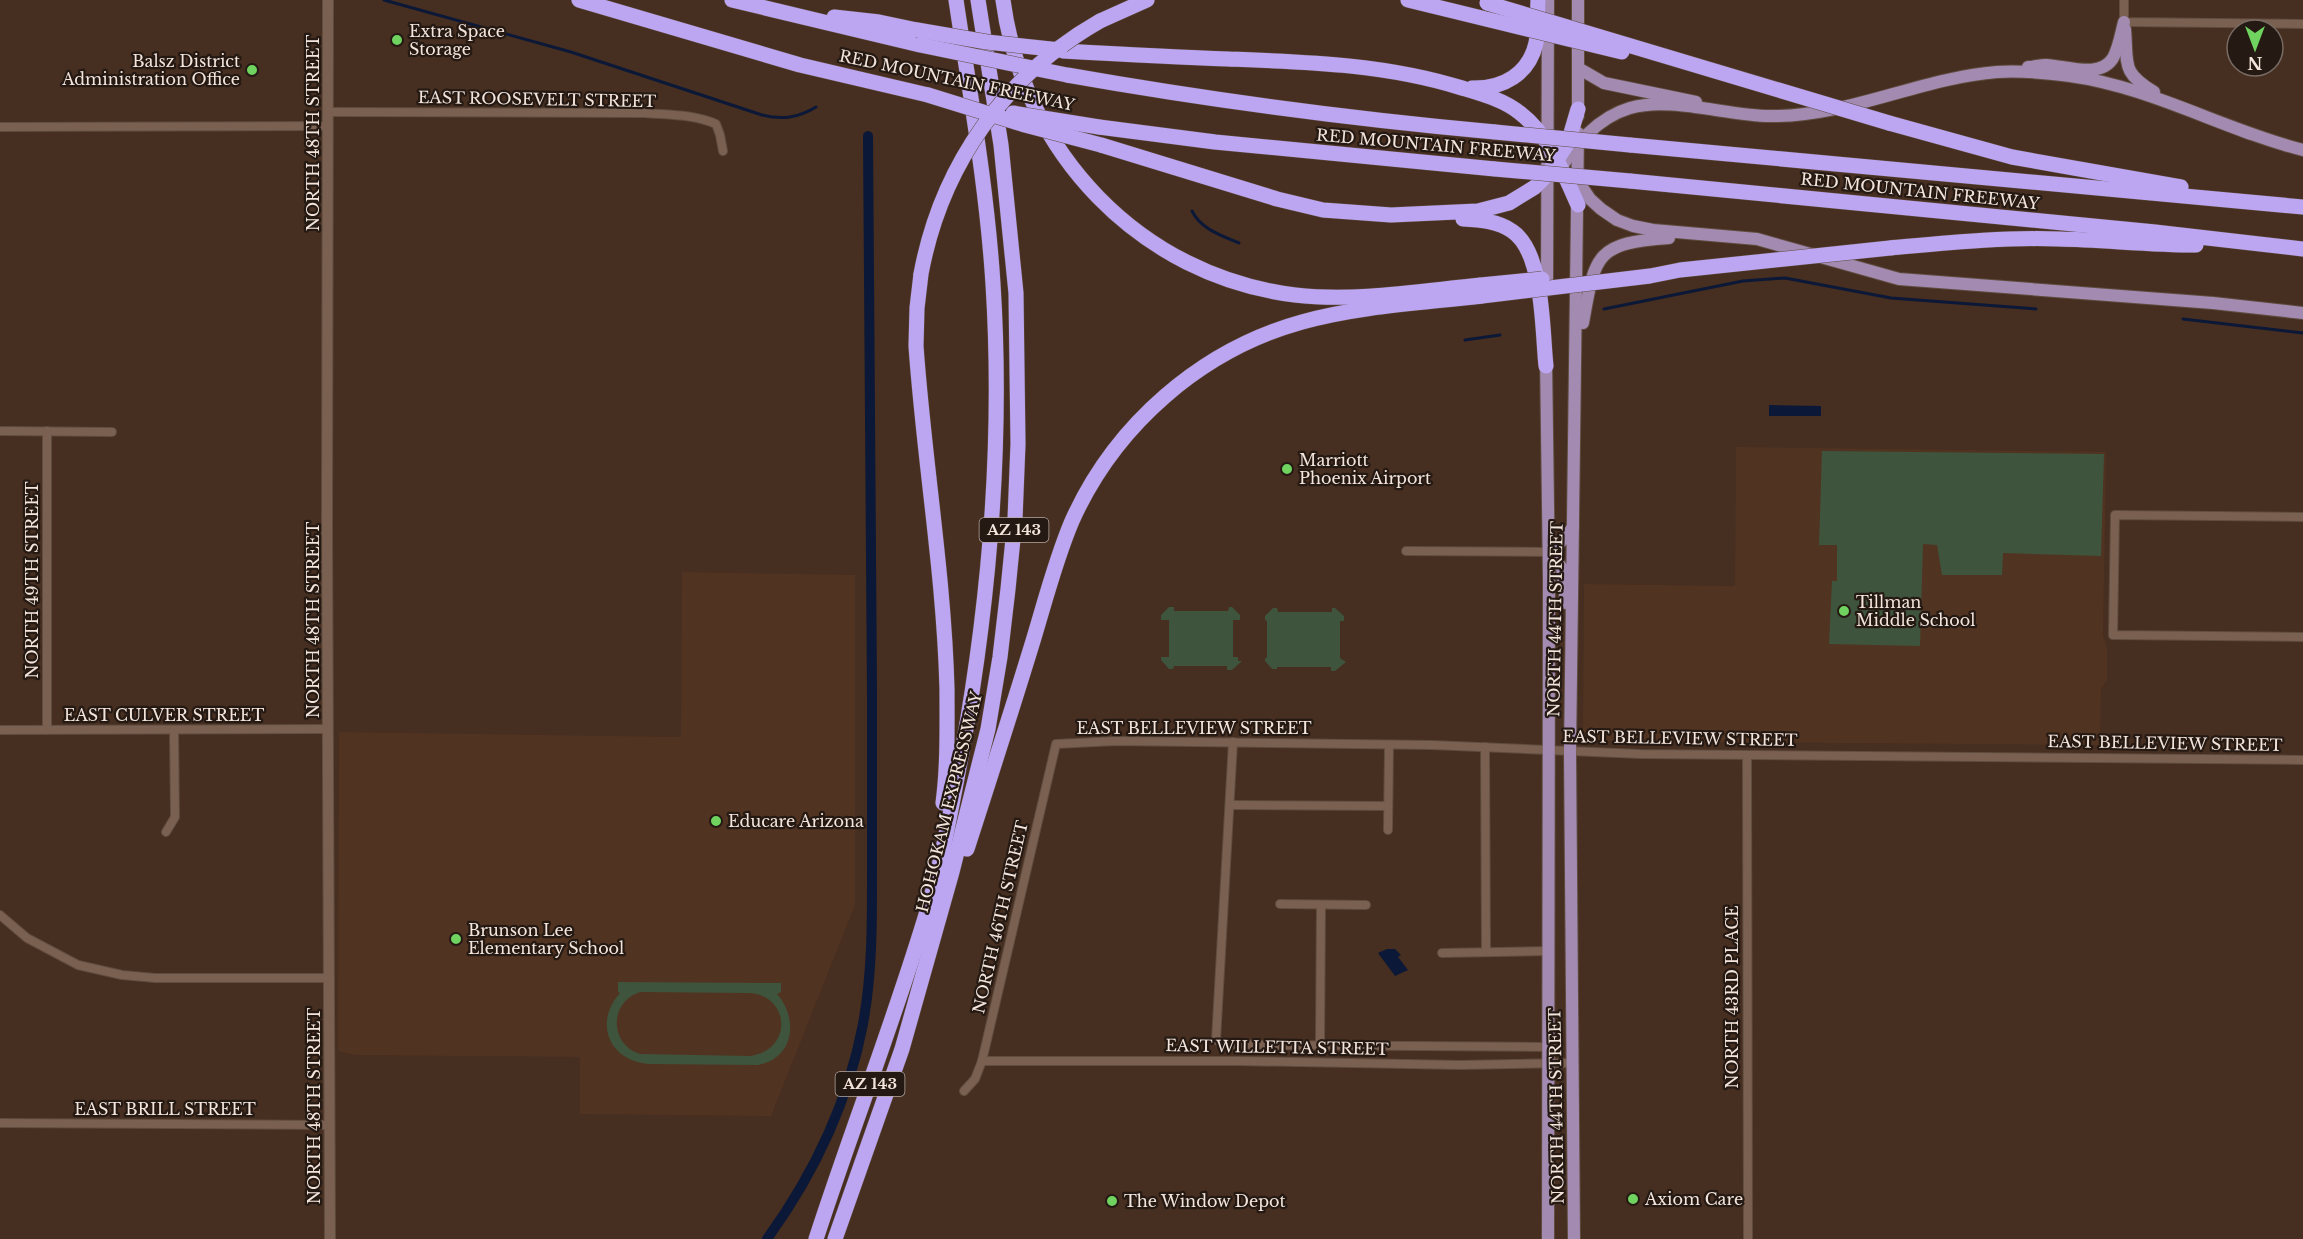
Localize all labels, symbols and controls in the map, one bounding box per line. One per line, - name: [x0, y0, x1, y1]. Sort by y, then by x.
- north arrow: [2225, 18, 2285, 78]
- place label: Extra Space Storage: [409, 21, 505, 59]
- marker: Extra Space Storage: [390, 33, 404, 47]
- street label: NORTH 48TH STREET: [303, 35, 323, 231]
- street label: RED MOUNTAIN FREEWAY: [837, 45, 1077, 115]
- place label: Balsz District Administration Office: [61, 51, 240, 89]
- text: N: [2247, 53, 2263, 73]
- marker: Balsz District Administration Office: [245, 63, 259, 77]
- street label: EAST ROOSEVELT STREET: [418, 87, 657, 111]
- street label: RED MOUNTAIN FREEWAY: [1315, 125, 1557, 165]
- street label: RED MOUNTAIN FREEWAY: [1800, 168, 2041, 214]
- place label: Marriott Phoenix Airport: [1299, 450, 1431, 488]
- marker: Marriott Phoenix Airport: [1280, 462, 1294, 476]
- street label: NORTH 49TH STREET: [22, 481, 42, 679]
- road number: AZ 143: [980, 518, 1048, 542]
- street label: NORTH 44TH STREET: [1543, 521, 1567, 717]
- street label: NORTH 48TH STREET: [303, 522, 323, 718]
- place label: Tillman Middle School: [1856, 592, 1976, 630]
- marker: Tillman Middle School: [1837, 604, 1851, 618]
- street label: HOHOKAM EXPRESSWAY: [912, 689, 986, 915]
- street label: EAST CULVER STREET: [64, 705, 264, 725]
- street label: EAST BELLEVIEW STREET: [1076, 718, 1312, 738]
- street label: EAST BELLEVIEW STREET: [1562, 726, 1798, 750]
- street label: EAST BELLEVIEW STREET: [2047, 731, 2283, 755]
- place label: Educare Arizona: [728, 811, 864, 831]
- marker: Educare Arizona: [709, 814, 723, 828]
- street label: NORTH 46TH STREET: [968, 819, 1032, 1015]
- street label: NORTH 43RD PLACE: [1722, 905, 1742, 1089]
- place label: Brunson Lee Elementary School: [468, 920, 624, 958]
- marker: Brunson Lee Elementary School: [449, 932, 463, 946]
- street label: NORTH 48TH STREET: [304, 1008, 324, 1204]
- street label: NORTH 44TH STREET: [1544, 1008, 1568, 1204]
- street label: EAST WILLETTA STREET: [1165, 1035, 1389, 1059]
- road number: AZ 143: [836, 1072, 904, 1096]
- street label: EAST BRILL STREET: [74, 1099, 256, 1119]
- place label: Axiom Care: [1644, 1189, 1743, 1209]
- place label: The Window Depot: [1124, 1191, 1286, 1211]
- marker: Axiom Care: [1626, 1192, 1640, 1206]
- marker: The Window Depot: [1105, 1194, 1119, 1208]

